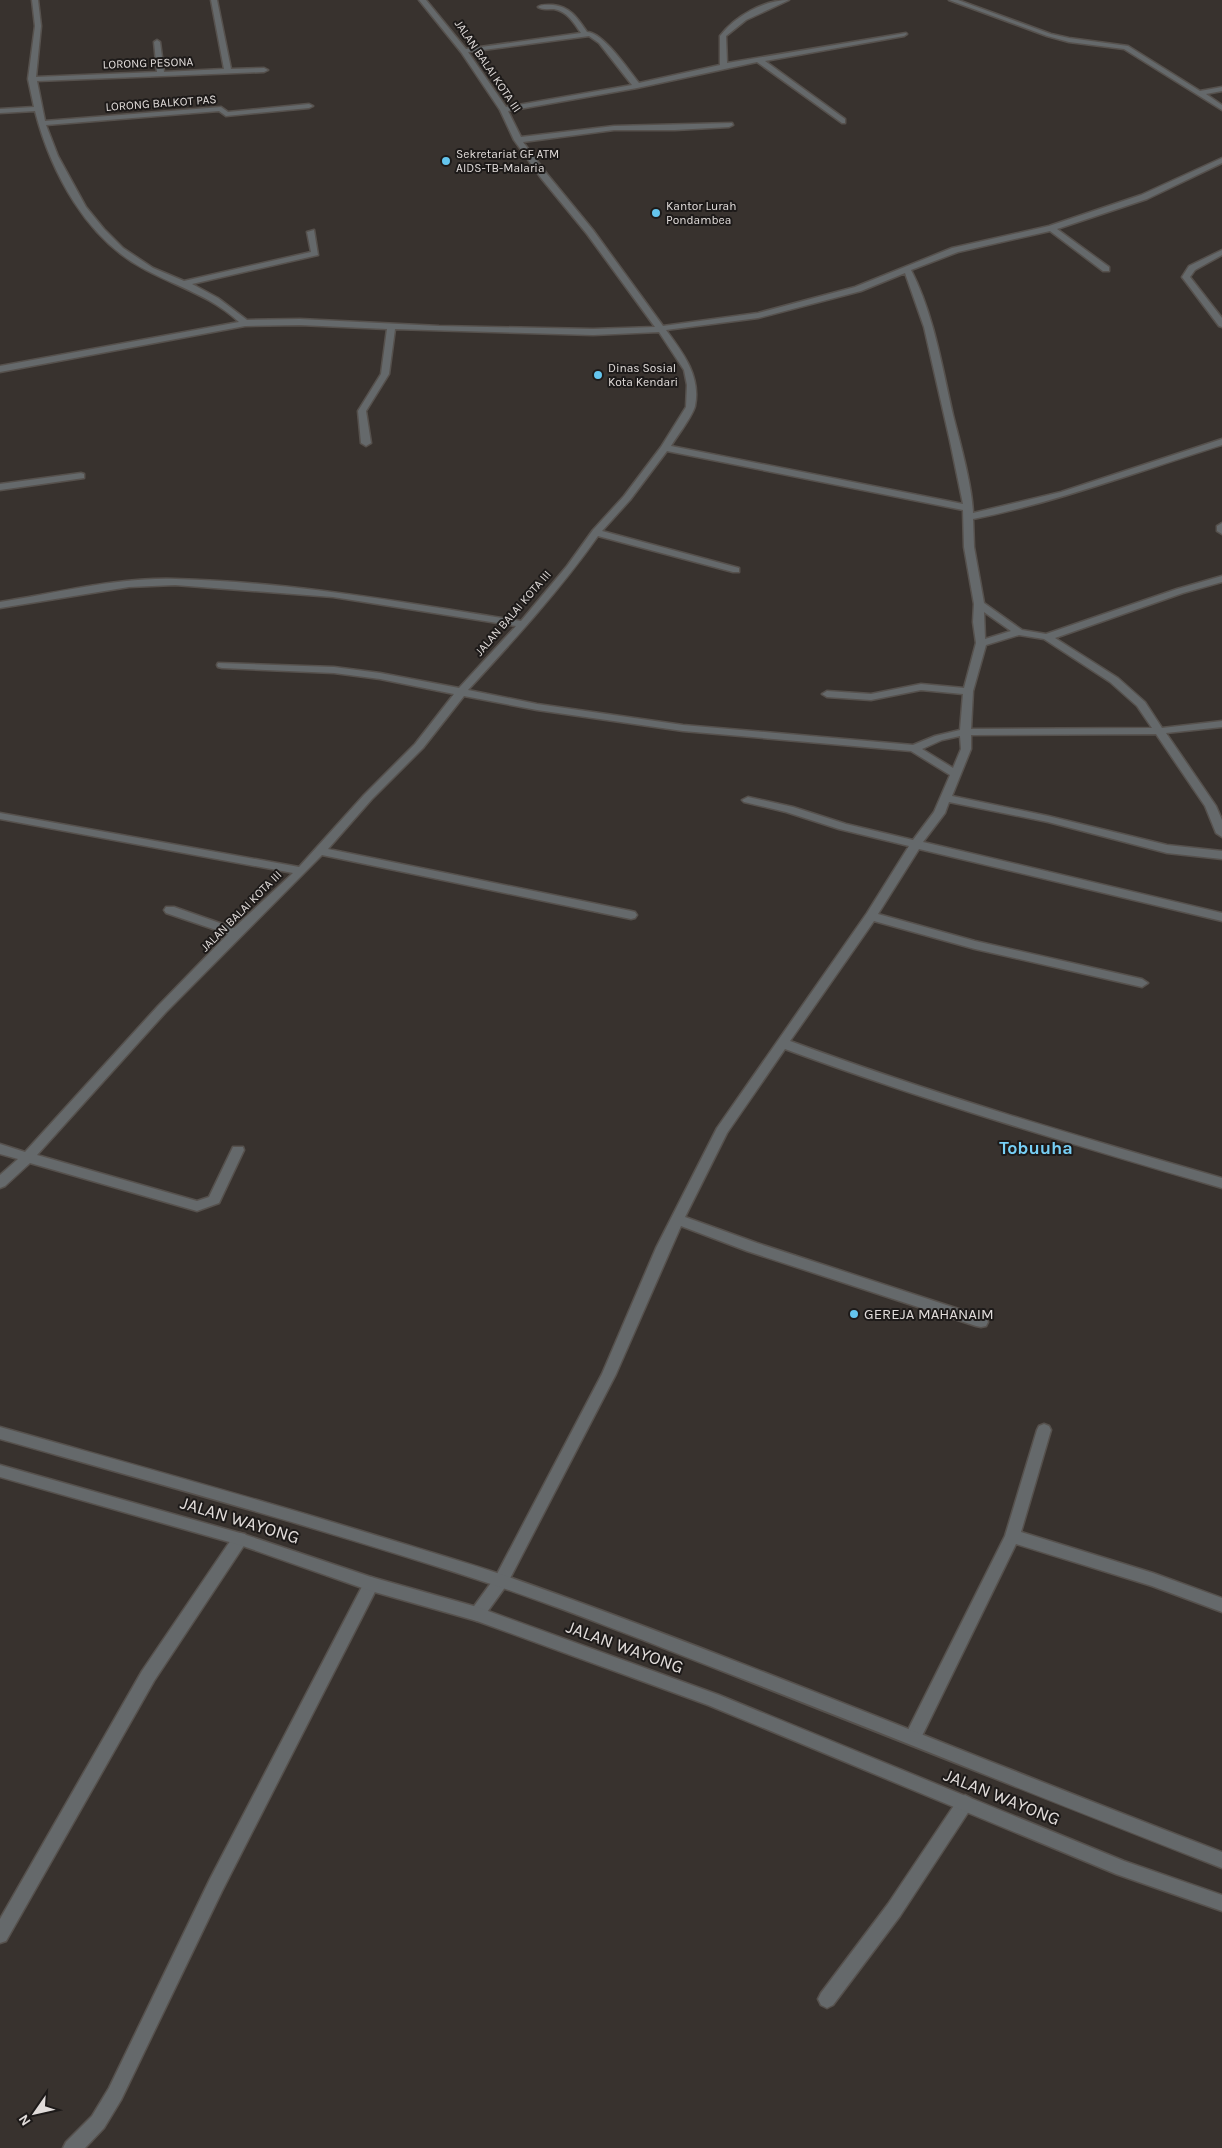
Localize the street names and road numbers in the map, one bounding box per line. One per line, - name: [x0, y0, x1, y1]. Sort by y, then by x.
- street label: JALAN BALAI KOTA III: [452, 17, 524, 115]
- street label: LORONG PESONA: [102, 54, 194, 72]
- street label: LORONG BALKOT PAS: [105, 92, 217, 114]
- street label: JALAN BALAI KOTA III: [472, 567, 554, 659]
- street label: JALAN BALAI KOTA III: [198, 868, 284, 954]
- street label: JALAN WAYONG: [178, 1491, 302, 1549]
- street label: JALAN WAYONG: [563, 1616, 687, 1678]
- street label: JALAN WAYONG: [941, 1764, 1063, 1830]

